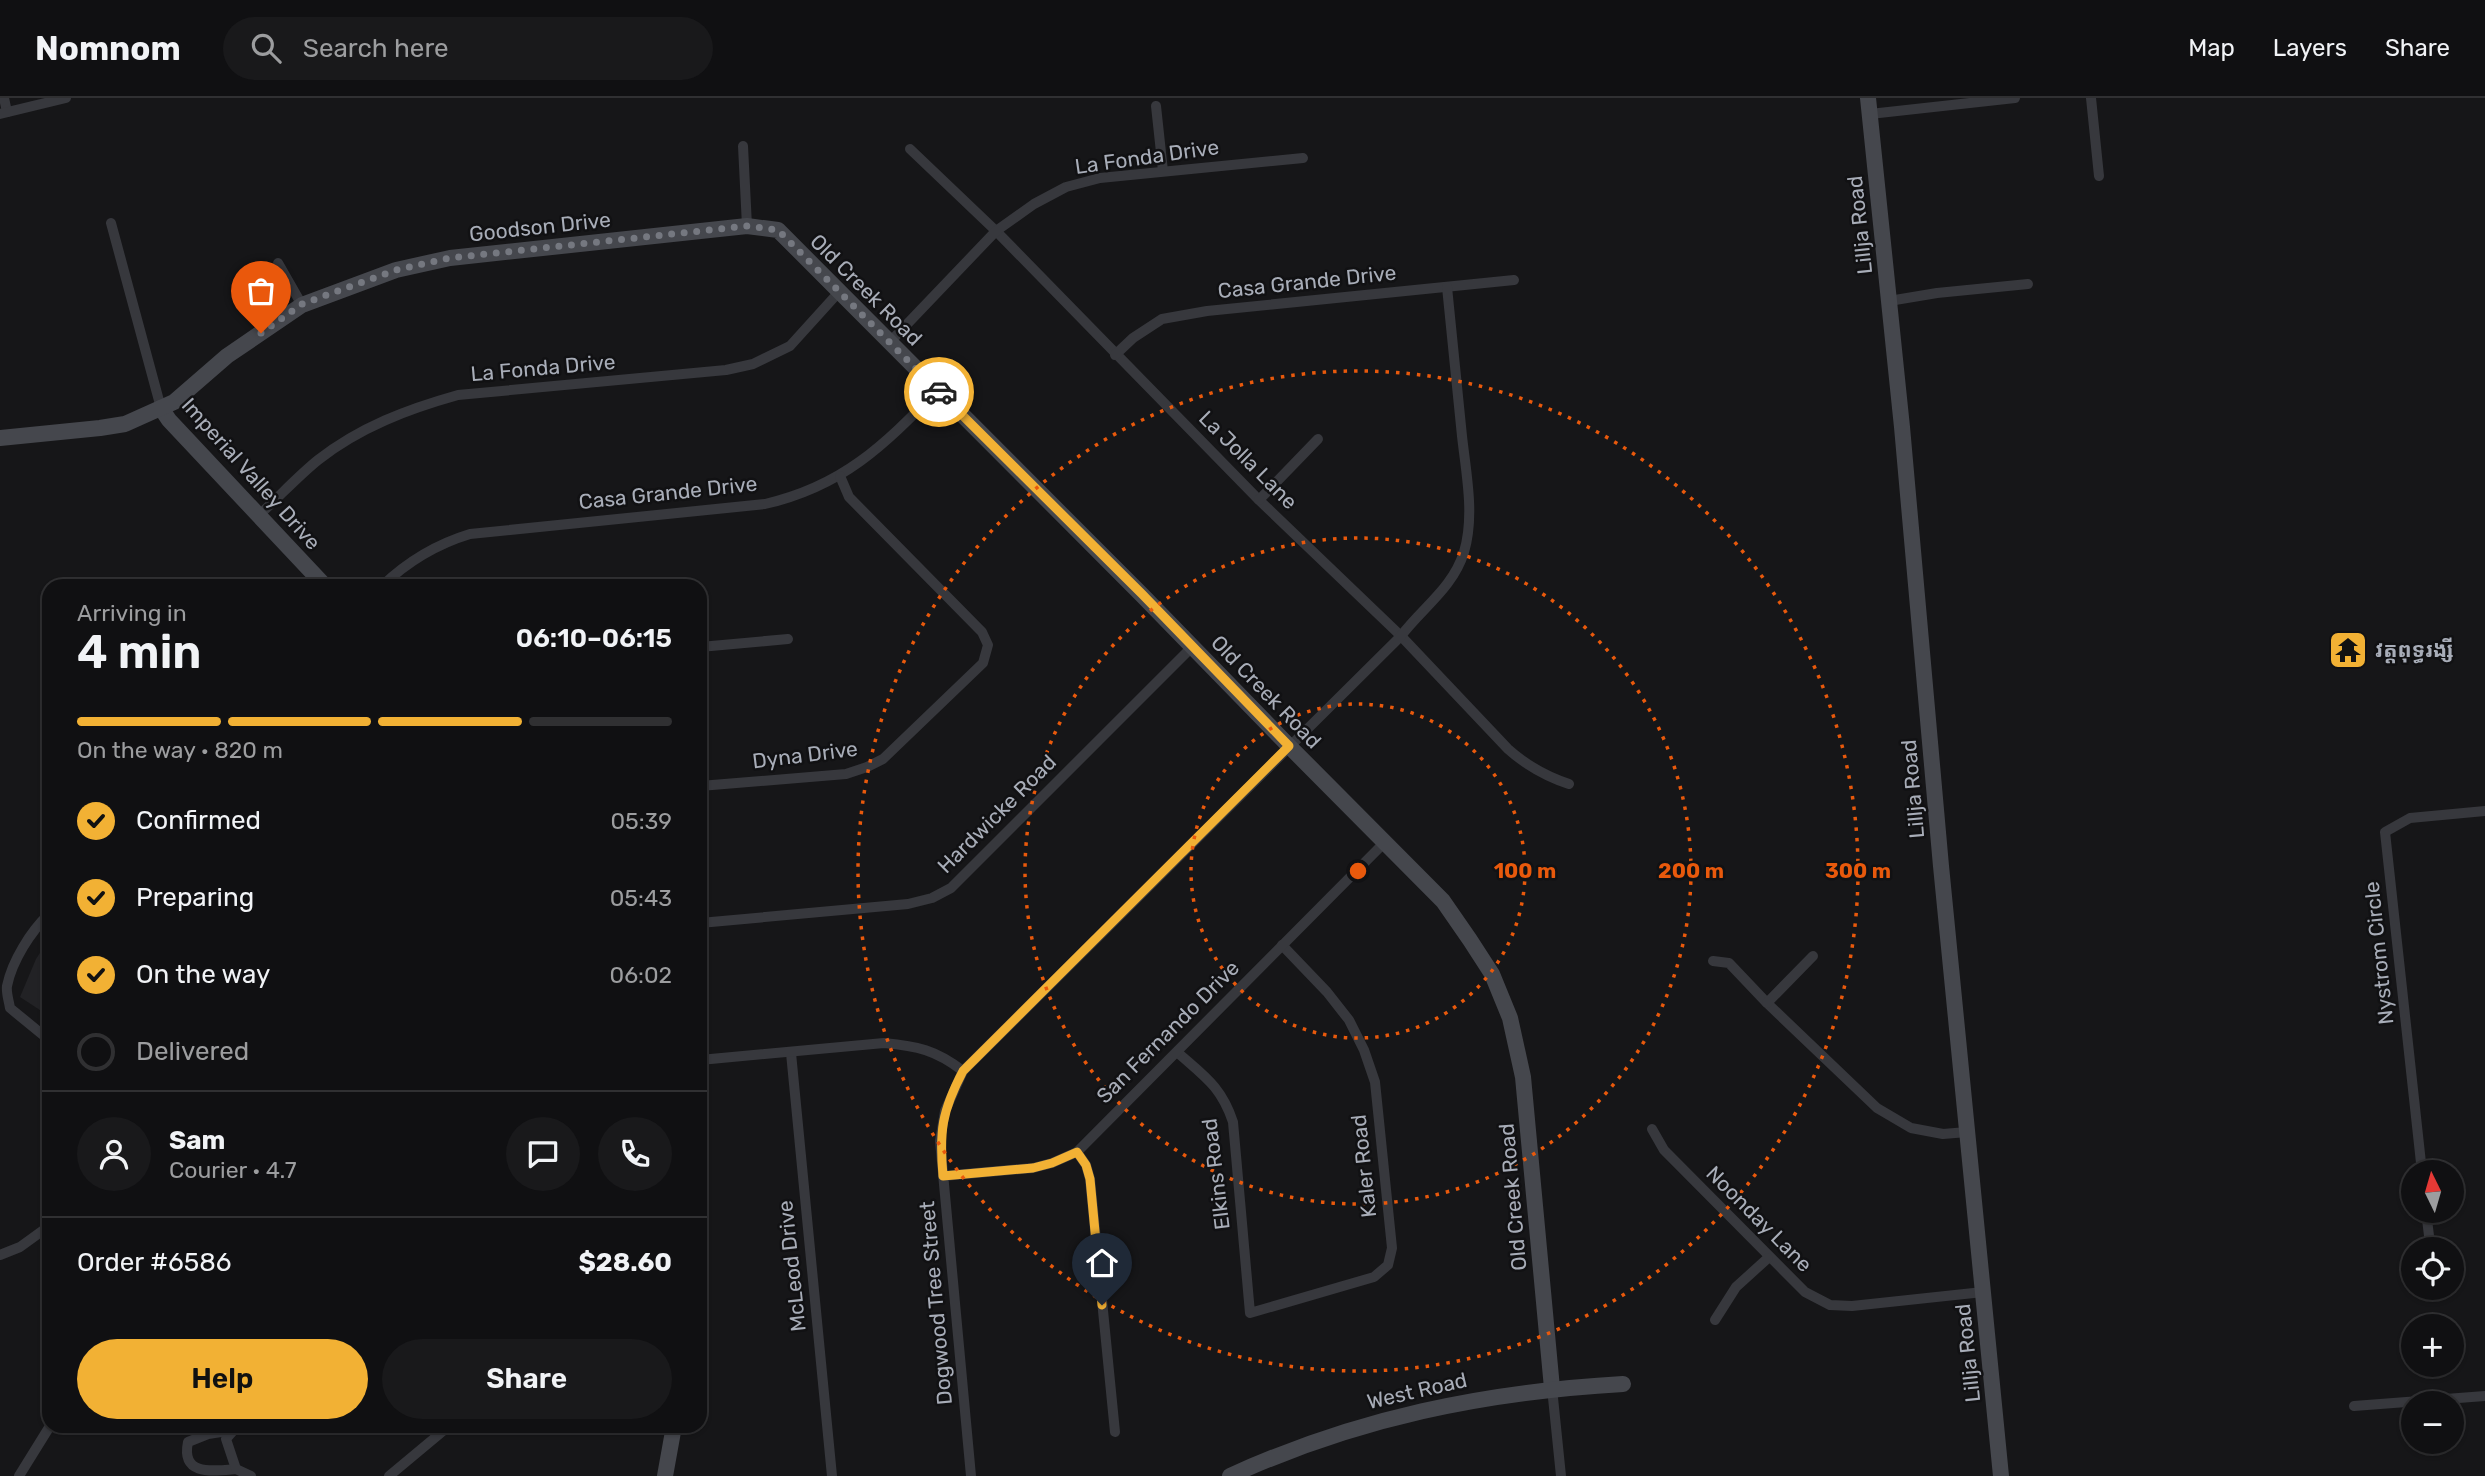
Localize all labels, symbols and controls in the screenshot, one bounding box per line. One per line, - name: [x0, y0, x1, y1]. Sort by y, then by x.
- search box: [223, 17, 713, 80]
- text: Nomnom: [35, 29, 181, 68]
- icon: search: [247, 29, 285, 67]
- text: Search here: [303, 33, 449, 64]
- text: Map: [2188, 34, 2235, 62]
- text: Layers: [2273, 34, 2347, 62]
- text: Share: [2385, 34, 2450, 62]
- street label: La Fonda Drive: [1073, 134, 1221, 179]
- street label: Lillja Road: [1842, 175, 1877, 276]
- street label: Goodson Drive: [468, 207, 612, 246]
- street label: Old Creek Road: [805, 229, 927, 351]
- street label: Casa Grande Drive: [1216, 260, 1397, 303]
- pin: [231, 261, 291, 333]
- icon: bag: [242, 272, 280, 310]
- street label: La Fonda Drive: [470, 349, 616, 386]
- courier: [904, 357, 974, 427]
- icon: car: [920, 373, 958, 411]
- street label: Imperial Valley Drive: [177, 393, 326, 555]
- street label: La Jolla Lane: [1194, 405, 1303, 514]
- street label: Casa Grande Drive: [577, 471, 758, 514]
- text: Arriving in: [77, 599, 187, 627]
- text: 06:10–06:15: [516, 623, 672, 654]
- text: 4 min: [77, 625, 201, 680]
- temple icon: វត្តពុទ្ធរង្សី: [2327, 629, 2369, 671]
- street label: Old Creek Road: [1206, 630, 1327, 753]
- place label: វត្តពុទ្ធរង្សី: [2375, 637, 2454, 664]
- text: On the way · 820 m: [77, 736, 283, 764]
- street label: Dyna Drive: [751, 736, 859, 773]
- street label: Lillja Road: [1896, 739, 1929, 839]
- street label: Hardwicke Road: [932, 749, 1061, 878]
- icon: check: [77, 802, 115, 840]
- text: Confirmed: [136, 805, 261, 836]
- text: 05:39: [610, 807, 672, 835]
- text: 100 m: [1494, 858, 1556, 883]
- text: 200 m: [1658, 858, 1724, 883]
- text: 300 m: [1825, 858, 1891, 883]
- centre of rings: [1346, 859, 1370, 883]
- icon: check: [77, 879, 115, 917]
- street label: Nystrom Circle: [2359, 880, 2398, 1026]
- text: Preparing: [136, 882, 254, 913]
- text: 05:43: [610, 884, 672, 912]
- street label: San Fernando Drive: [1091, 955, 1244, 1108]
- icon: check: [77, 956, 115, 994]
- text: On the way: [136, 959, 270, 990]
- text: 06:02: [610, 961, 672, 989]
- text: Delivered: [136, 1036, 249, 1067]
- street label: Kaler Road: [1346, 1113, 1381, 1219]
- button: person: [77, 1117, 151, 1191]
- button: chat: [506, 1117, 580, 1191]
- button: phone: [598, 1117, 672, 1191]
- street label: Elkins Road: [1196, 1117, 1235, 1231]
- street label: Old Creek Road: [1494, 1122, 1531, 1272]
- text: Sam: [169, 1125, 225, 1156]
- text: Courier · 4.7: [169, 1156, 296, 1184]
- north arrow: [2401, 1160, 2464, 1223]
- map controls: [2401, 1160, 2464, 1454]
- street label: Noonday Lane: [1701, 1161, 1817, 1277]
- street label: McLeod Drive: [772, 1199, 811, 1333]
- street label: Dogwood Tree Street: [914, 1200, 957, 1406]
- pin: [1072, 1233, 1132, 1305]
- button: locate: [2401, 1237, 2464, 1300]
- icon: home: [1083, 1244, 1121, 1282]
- text: Order #6586: [77, 1247, 231, 1278]
- text: $28.60: [578, 1247, 672, 1278]
- street label: Lillja Road: [1950, 1303, 1985, 1404]
- button: +: [2401, 1314, 2464, 1377]
- button: Help: [77, 1339, 368, 1419]
- button: Share: [382, 1339, 672, 1419]
- street label: West Road: [1364, 1367, 1469, 1414]
- button: −: [2401, 1391, 2464, 1454]

